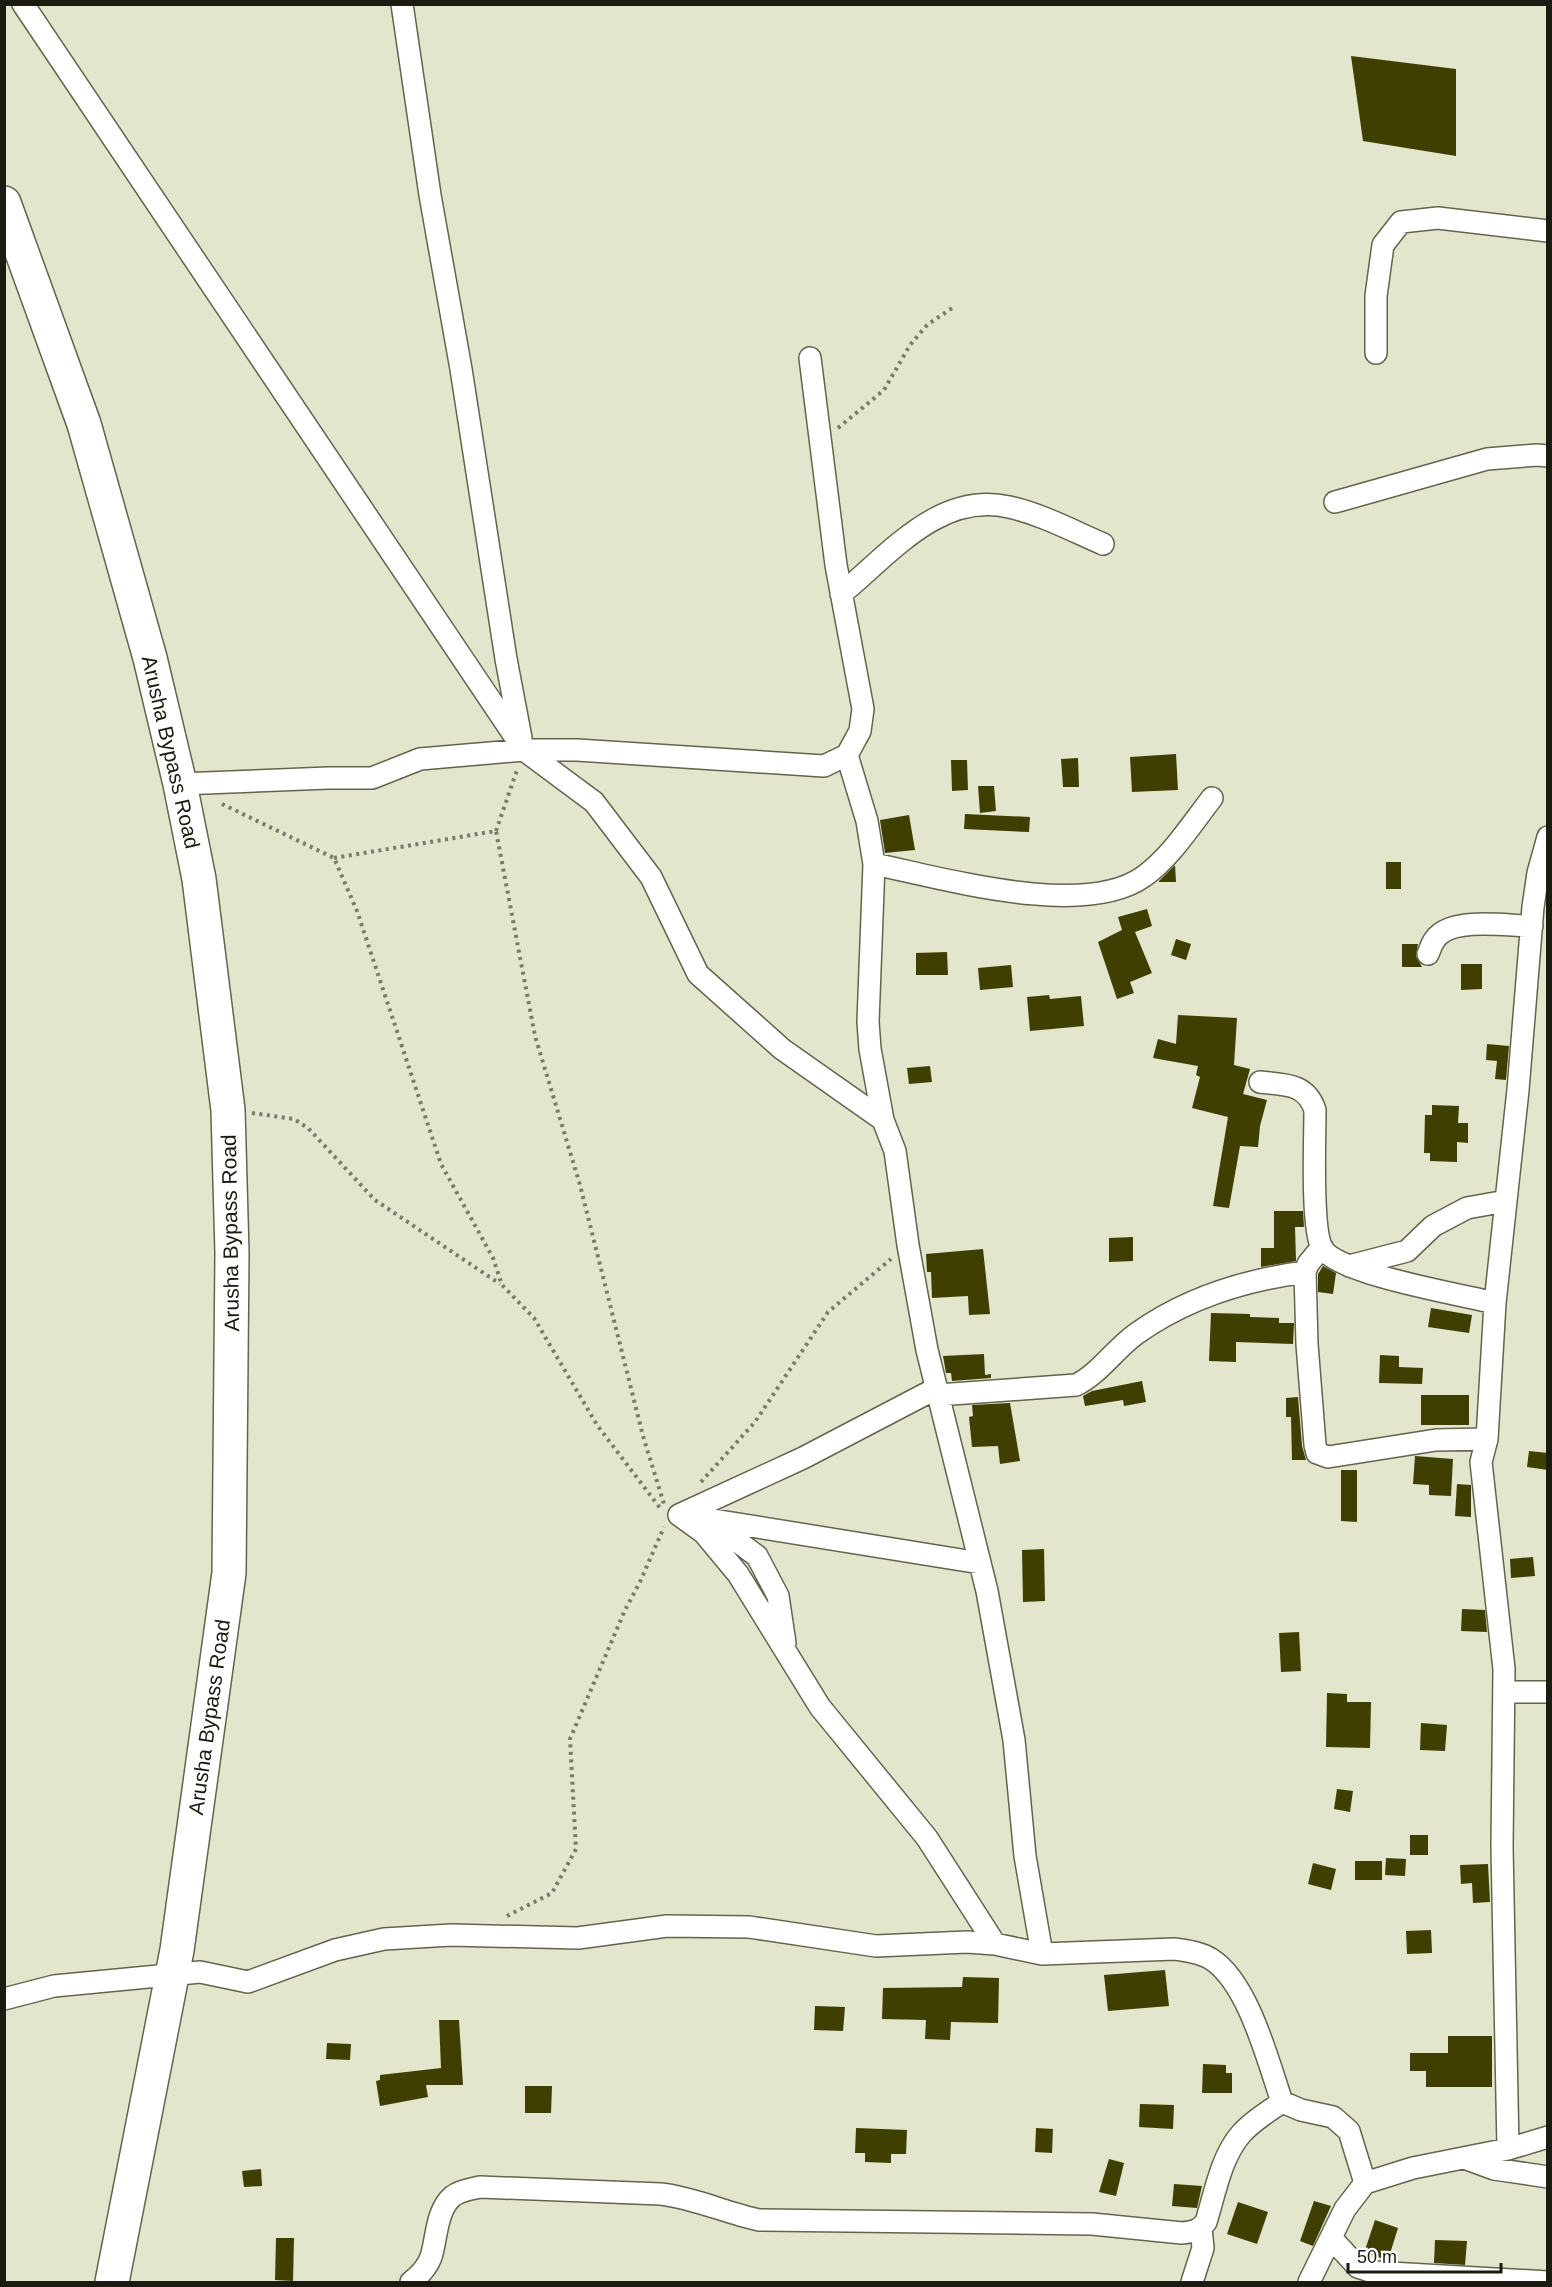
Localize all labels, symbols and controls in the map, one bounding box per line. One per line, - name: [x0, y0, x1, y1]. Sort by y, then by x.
- street label: Arusha Bypass Road: [138, 653, 204, 851]
- street label: Arusha Bypass Road: [217, 1134, 243, 1332]
- street label: Arusha Bypass Road: [184, 1618, 234, 1816]
- scale bar: [1348, 2236, 1501, 2274]
- text: 50 m: [1357, 2247, 1397, 2267]

